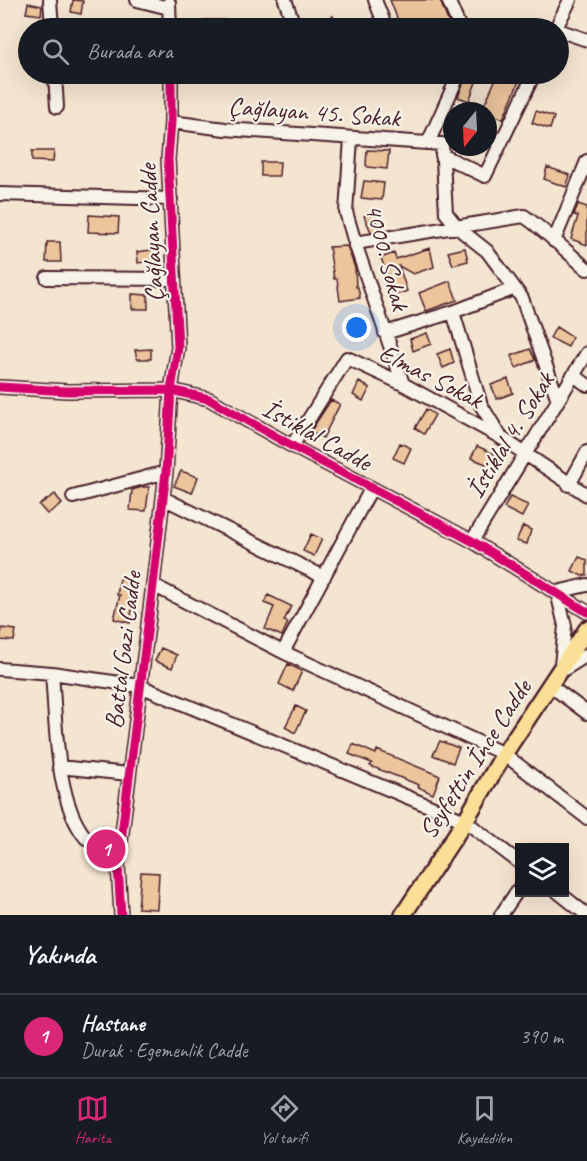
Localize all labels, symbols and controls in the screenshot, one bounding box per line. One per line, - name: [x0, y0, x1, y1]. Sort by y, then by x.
- search box: [18, 18, 569, 84]
- icon: search: [39, 35, 72, 68]
- text: Burada ara: [87, 37, 173, 65]
- street label: Çağlayan 45. Sokak: [227, 90, 402, 135]
- north arrow: [443, 102, 497, 156]
- street label: Çağlayan Cadde: [131, 161, 171, 303]
- street label: 4000. Sokak: [357, 200, 417, 315]
- your location: [342, 313, 371, 342]
- street label: Elmas Sokak: [374, 336, 490, 417]
- street label: İstiklal 4. Sokak: [458, 365, 562, 504]
- street label: İstiklal Cadde: [257, 392, 380, 480]
- street label: Battal Gazi Cadde: [97, 568, 149, 730]
- street label: Seyfettin İnce Cadde: [411, 672, 540, 845]
- pin: 1: [86, 826, 126, 872]
- map controls: [515, 843, 569, 897]
- button: layers: [515, 843, 569, 897]
- text: Yakında: [24, 938, 95, 971]
- text: Hastane: [81, 1010, 145, 1038]
- text: 1: [39, 1024, 48, 1049]
- text: 390 m: [520, 1024, 563, 1049]
- text: Durak · Egemenlik Cadde: [81, 1038, 247, 1063]
- tab: Harita: [75, 1092, 111, 1148]
- tab: Yol tarifi: [261, 1092, 308, 1148]
- tab: Kaydedilen: [457, 1092, 512, 1148]

